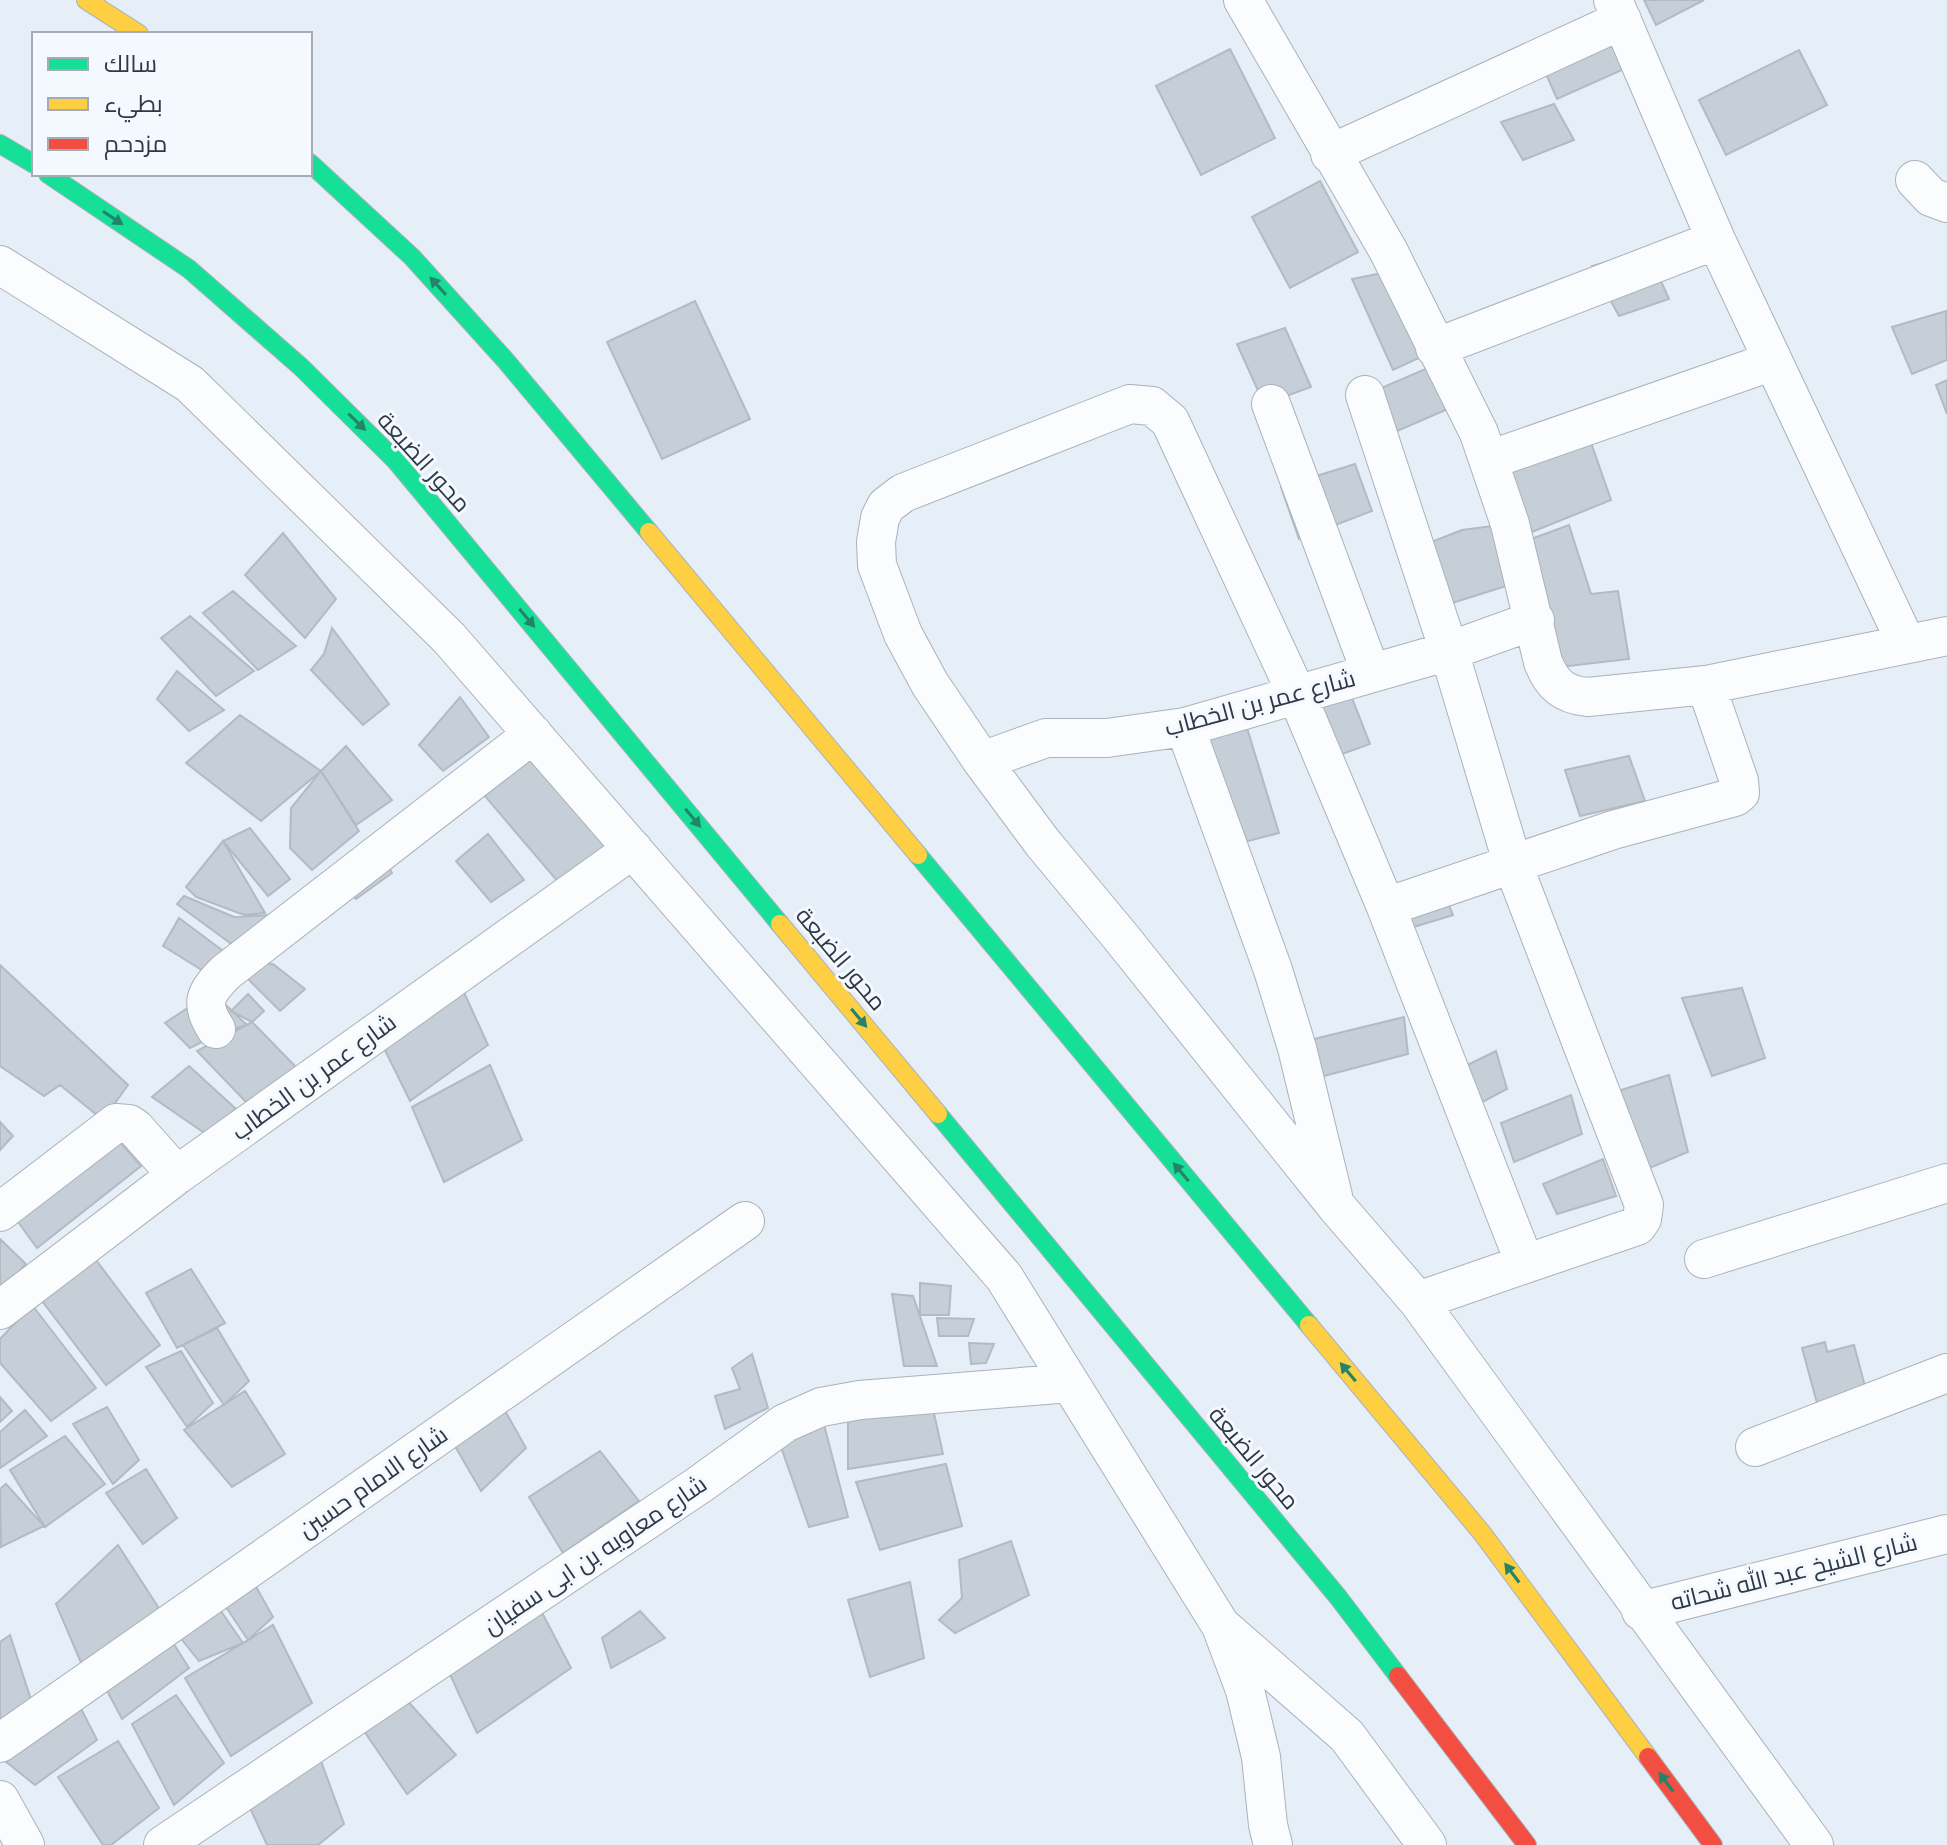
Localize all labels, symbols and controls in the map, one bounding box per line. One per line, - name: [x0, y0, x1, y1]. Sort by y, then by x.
- legend: [32, 32, 312, 176]
- text: سالك: [104, 47, 157, 79]
- text: بطيء: [104, 87, 163, 123]
- text: مزدحم: [104, 127, 167, 160]
- one-way arrow: [103, 210, 124, 225]
- one-way arrow: [430, 277, 447, 297]
- street label: محور الضبعة: [371, 404, 479, 519]
- one-way arrow: [347, 412, 366, 431]
- one-way arrow: [518, 608, 535, 628]
- street label: شارع عمر بن الخطاب: [1161, 661, 1359, 744]
- one-way arrow: [684, 808, 701, 828]
- street label: محور الضبعة: [789, 900, 894, 1017]
- street label: شارع عمر بن الخطاب: [225, 1006, 403, 1148]
- one-way arrow: [850, 1008, 867, 1028]
- one-way arrow: [1173, 1162, 1190, 1182]
- one-way arrow: [1340, 1362, 1357, 1382]
- street label: محور الضبعة: [1202, 1399, 1307, 1516]
- street label: شارع الامام حسين: [291, 1418, 454, 1545]
- street label: شارع معاويه بن ابى سفيان: [476, 1467, 713, 1642]
- street label: شارع الشيخ عبد الله شحاته: [1667, 1525, 1921, 1618]
- one-way arrow: [1504, 1563, 1520, 1584]
- one-way arrow: [1659, 1772, 1675, 1793]

